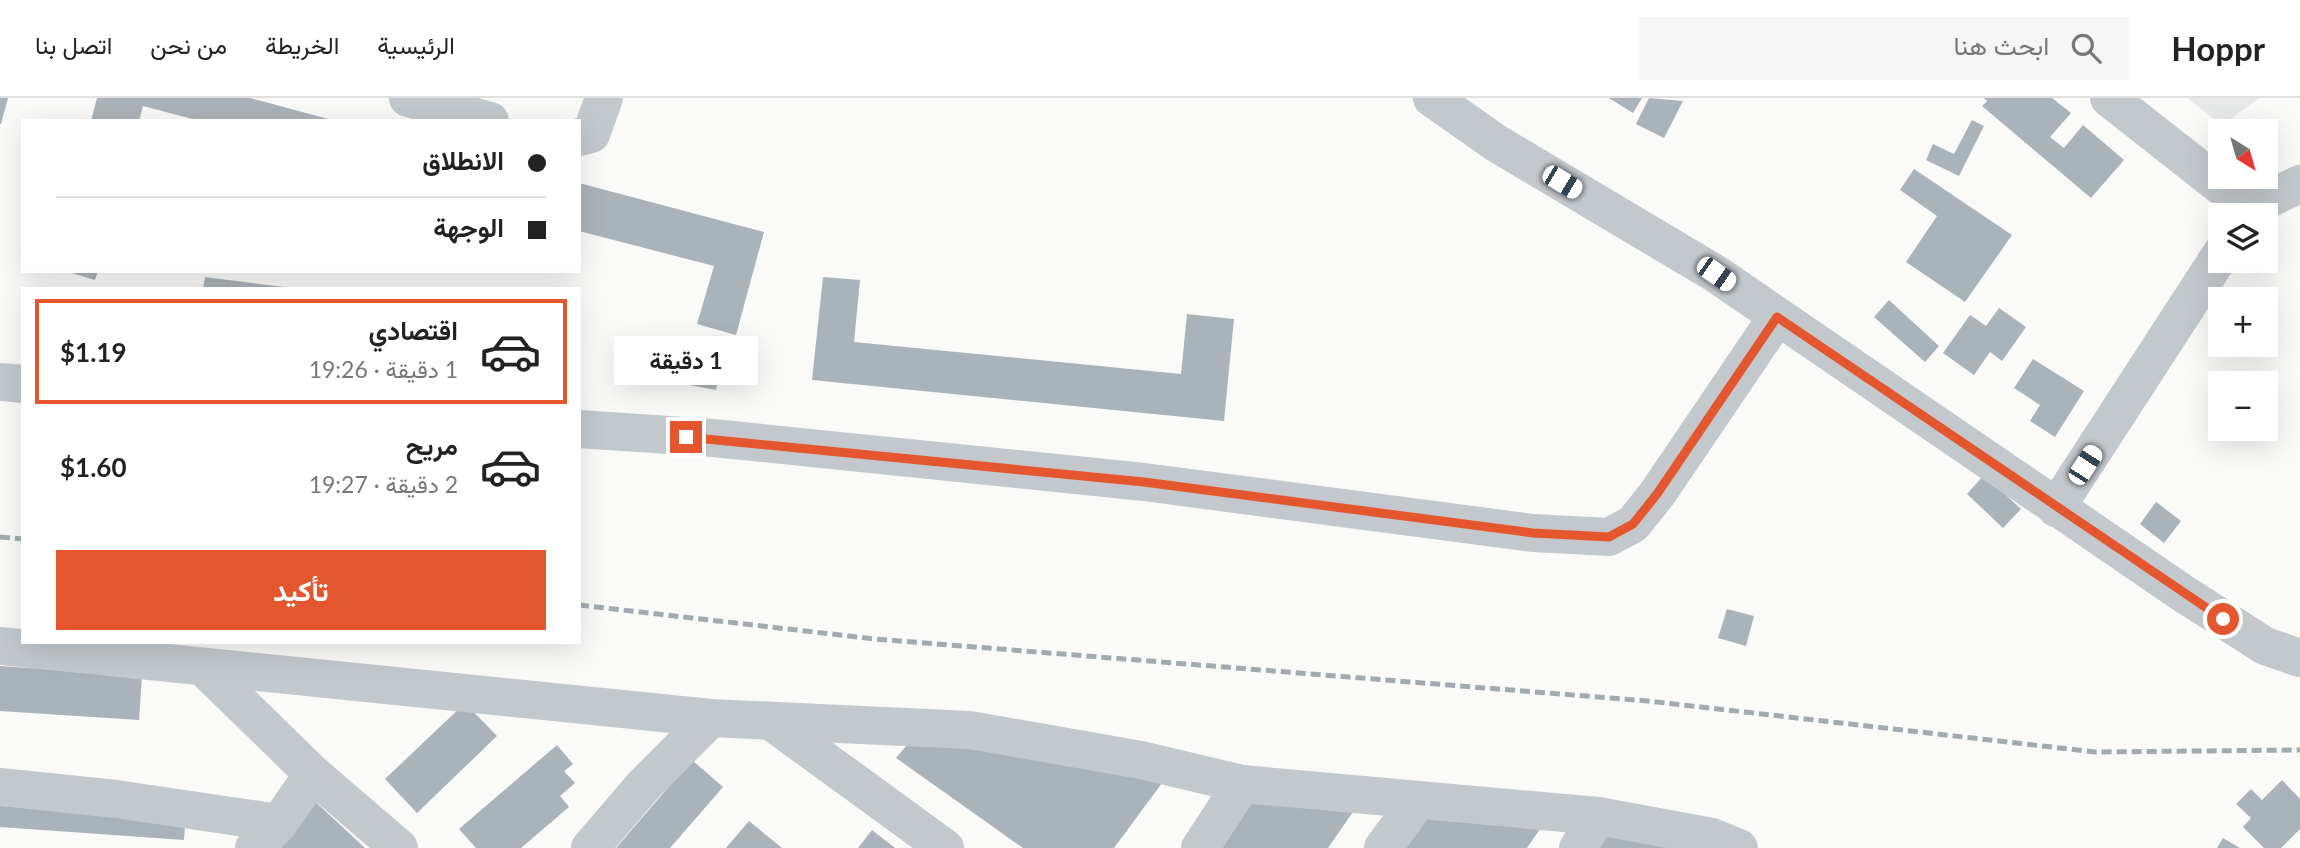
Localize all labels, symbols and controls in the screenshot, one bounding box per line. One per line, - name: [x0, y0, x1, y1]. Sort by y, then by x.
- search box: [1639, 17, 2129, 80]
- text: Hoppr: [2171, 28, 2265, 68]
- text: ابحث هنا: [1953, 29, 2049, 61]
- icon: search: [2067, 29, 2105, 67]
- text: اتصل بنا: [35, 30, 112, 59]
- text: من نحن: [150, 30, 227, 59]
- text: الخريطة: [265, 30, 339, 59]
- text: الرئيسية: [377, 30, 455, 59]
- north arrow: [2208, 119, 2278, 189]
- map controls: [2208, 119, 2278, 441]
- text: الانطلاق: [422, 144, 504, 176]
- car: [1539, 162, 1586, 202]
- button: layers: [2208, 203, 2278, 273]
- text: الوجهة: [433, 211, 504, 243]
- car: [1693, 253, 1740, 295]
- button: +: [2208, 287, 2278, 357]
- text: اقتصادي: [369, 314, 458, 346]
- icon: car: [479, 320, 542, 383]
- text: $1.19: [60, 336, 127, 368]
- callout: 1 دقيقة: [614, 336, 758, 384]
- text: 1 دقيقة: [649, 346, 723, 374]
- text: 1 دقيقة · 19:26: [309, 355, 458, 383]
- button: −: [2208, 371, 2278, 441]
- route end: [670, 421, 702, 453]
- text: مريح: [406, 429, 458, 461]
- icon: car: [479, 435, 542, 498]
- car: [2065, 442, 2106, 488]
- text: $1.60: [60, 451, 127, 483]
- text: 2 دقيقة · 19:27: [309, 470, 458, 498]
- button: تأكيد: [56, 550, 546, 630]
- route start: [2207, 603, 2239, 635]

